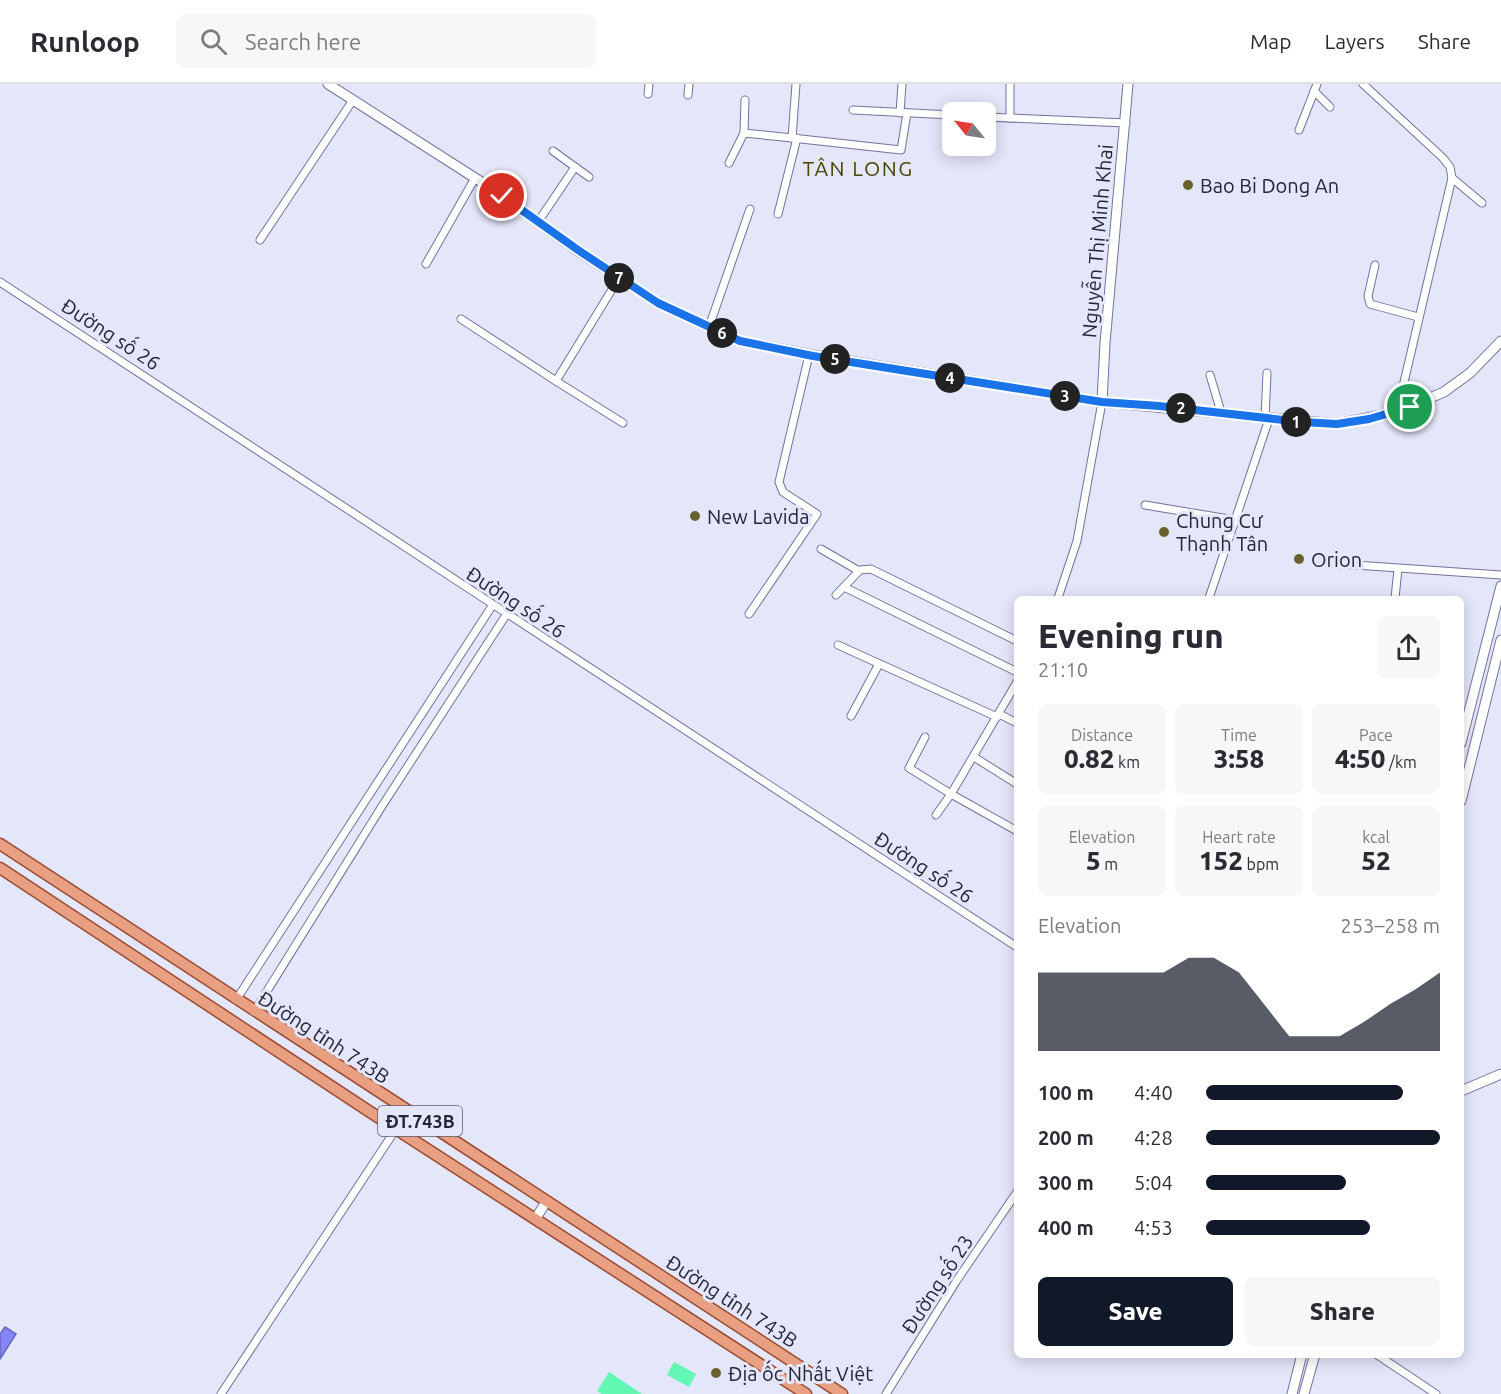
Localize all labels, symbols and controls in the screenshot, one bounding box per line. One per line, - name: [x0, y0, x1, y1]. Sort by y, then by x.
- search box: [176, 14, 596, 68]
- icon: search: [197, 25, 230, 58]
- text: Runloop: [30, 26, 140, 57]
- text: Search here: [245, 29, 361, 54]
- text: Map: [1250, 29, 1291, 53]
- text: Layers: [1324, 29, 1385, 53]
- text: Share: [1418, 29, 1471, 53]
- north arrow: [942, 102, 996, 156]
- map controls: [942, 102, 996, 156]
- street label: Nguyễn Thị Minh Khai: [1075, 143, 1117, 339]
- district label: TÂN LONG: [802, 156, 914, 180]
- pin: [476, 170, 527, 221]
- place label: Bao Bi Dong An: [1200, 174, 1339, 197]
- marker: Bao Bi Dong An: [1181, 178, 1195, 192]
- icon: check: [485, 179, 518, 212]
- pin: 7: [604, 263, 634, 293]
- text: 7: [614, 269, 624, 287]
- street label: Đường số 26: [57, 291, 166, 374]
- pin: 6: [707, 318, 737, 348]
- text: 6: [717, 324, 727, 342]
- pin: 5: [820, 344, 850, 374]
- text: 5: [830, 350, 840, 368]
- pin: 4: [935, 363, 965, 393]
- text: 4: [945, 369, 955, 387]
- pin: 3: [1050, 381, 1080, 411]
- pin: [1384, 381, 1435, 432]
- text: 3: [1060, 387, 1070, 405]
- icon: arrive: [1393, 390, 1426, 423]
- pin: 2: [1166, 393, 1196, 423]
- text: 2: [1176, 399, 1186, 417]
- pin: 1: [1281, 407, 1311, 437]
- text: 1: [1291, 413, 1301, 431]
- place label: New Lavida: [707, 505, 809, 528]
- marker: New Lavida: [688, 509, 702, 523]
- place label: Chung Cư Thạnh Tân: [1176, 509, 1268, 555]
- marker: Chung Cư Thạnh Tân: [1157, 525, 1171, 539]
- place label: Orion: [1311, 548, 1362, 571]
- marker: Orion: [1292, 552, 1306, 566]
- street label: Đường số 26: [462, 559, 571, 642]
- button: share: [1377, 616, 1440, 679]
- text: Evening run: [1038, 617, 1224, 654]
- text: 21:10: [1038, 658, 1088, 681]
- text: Distance: [1071, 726, 1133, 744]
- text: Time: [1221, 726, 1257, 744]
- text: Pace: [1359, 726, 1393, 744]
- text: 0.82: [1064, 744, 1114, 773]
- text: 3:58: [1214, 744, 1264, 773]
- text: 4:50: [1335, 744, 1385, 773]
- text: km: [1114, 753, 1140, 771]
- text: /km: [1385, 753, 1417, 771]
- street label: Đường số 26: [870, 824, 979, 907]
- text: Elevation: [1069, 828, 1135, 846]
- text: Heart rate: [1202, 828, 1276, 846]
- text: kcal: [1362, 828, 1390, 846]
- text: 5: [1086, 846, 1101, 875]
- text: 152: [1199, 846, 1243, 875]
- text: 52: [1361, 846, 1391, 875]
- text: m: [1101, 855, 1118, 873]
- text: bpm: [1243, 855, 1279, 873]
- text: Elevation: [1038, 914, 1121, 937]
- text: 253–258 m: [1341, 914, 1440, 937]
- street label: Đường tỉnh 743B: [254, 986, 394, 1088]
- text: 100 m: [1038, 1081, 1094, 1104]
- text: 4:40: [1134, 1081, 1173, 1104]
- road number: ĐT.743B: [378, 1106, 462, 1136]
- text: 200 m: [1038, 1126, 1094, 1149]
- text: 4:28: [1134, 1126, 1173, 1149]
- text: 300 m: [1038, 1171, 1094, 1194]
- text: 5:04: [1134, 1171, 1173, 1194]
- text: 400 m: [1038, 1216, 1094, 1239]
- text: 4:53: [1134, 1216, 1173, 1239]
- street label: Đường số 23: [894, 1229, 977, 1338]
- street label: Đường tỉnh 743B: [662, 1250, 802, 1352]
- button: Save: [1038, 1277, 1233, 1346]
- button: Share: [1245, 1277, 1440, 1346]
- place label: Địa ốc Nhất Việt: [728, 1359, 873, 1385]
- marker: Địa ốc Nhất Việt: [709, 1366, 723, 1380]

